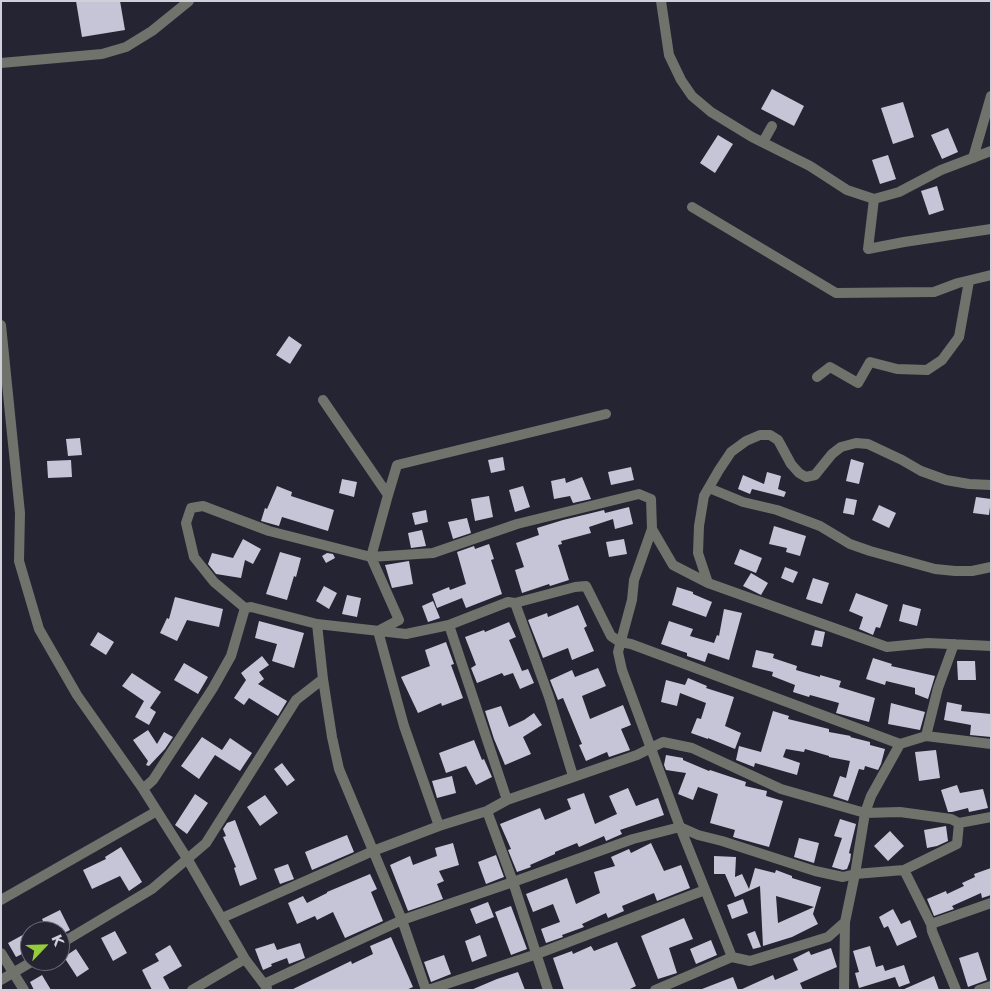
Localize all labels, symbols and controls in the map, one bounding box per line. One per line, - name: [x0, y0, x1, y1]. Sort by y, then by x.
- north arrow: [20, 921, 70, 971]
- text: K: [48, 932, 67, 949]

